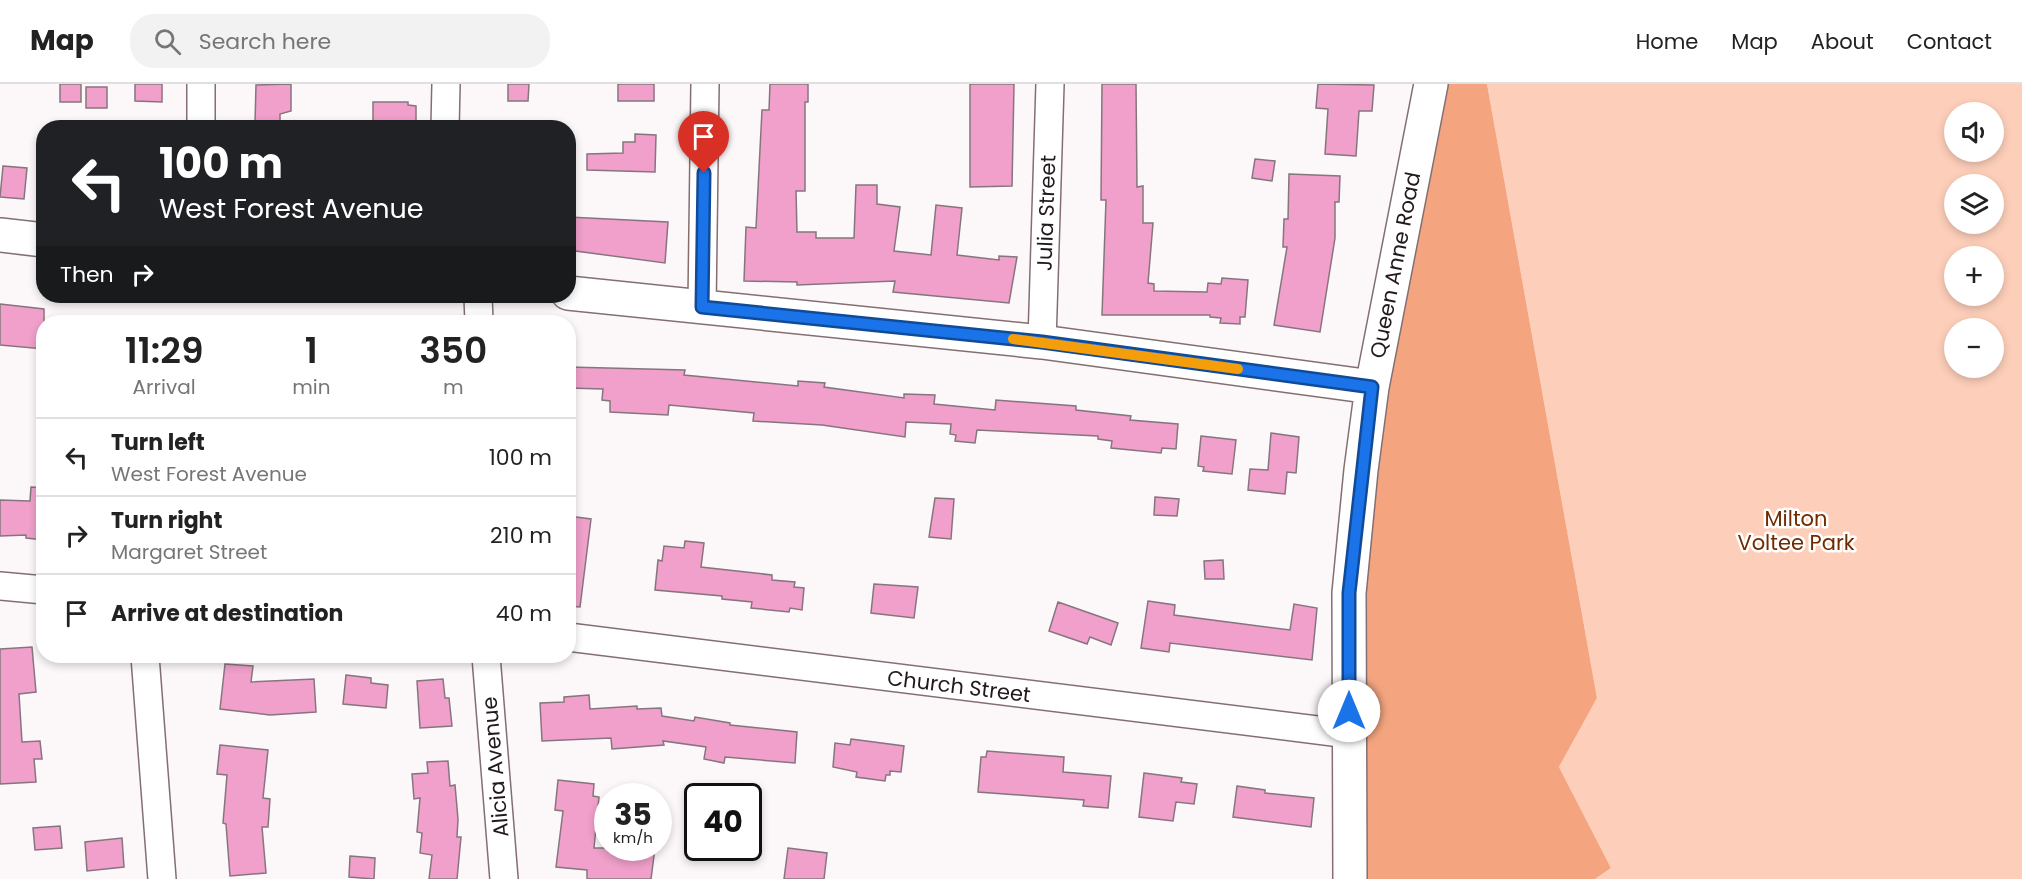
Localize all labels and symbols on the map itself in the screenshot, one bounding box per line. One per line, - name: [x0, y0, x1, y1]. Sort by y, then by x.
- pin: [678, 111, 729, 173]
- street label: Julia Street: [1029, 154, 1063, 272]
- street label: Queen Anne Road: [1363, 169, 1427, 361]
- park label: Milton Voltee Park: [1737, 504, 1855, 557]
- street label: Church Street: [886, 663, 1032, 709]
- position arrow: [1317, 679, 1381, 743]
- street label: Alicia Avenue: [474, 695, 516, 839]
- speed limit sign: 40: [684, 783, 762, 861]

